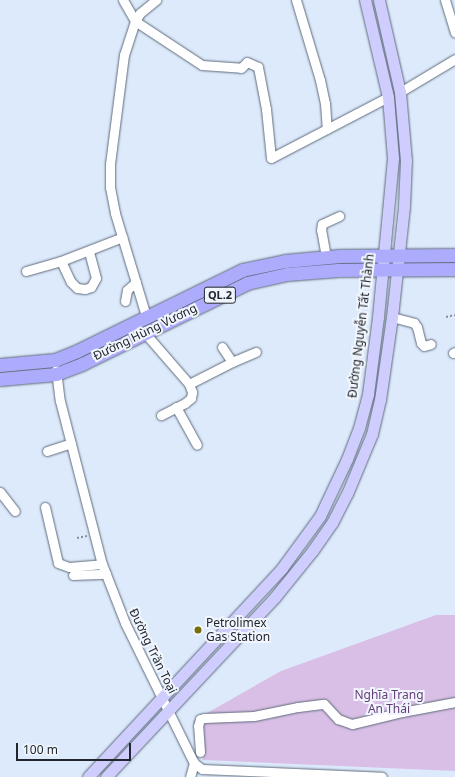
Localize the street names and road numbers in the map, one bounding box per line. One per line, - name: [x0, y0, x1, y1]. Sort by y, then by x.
- street label: Đường Nguyễn Tất Thành: [345, 253, 377, 399]
- road number: QL.2: [203, 286, 237, 304]
- street label: Đường Hùng Vương: [91, 301, 199, 363]
- street label: Đường Trần Toại: [126, 606, 180, 696]

